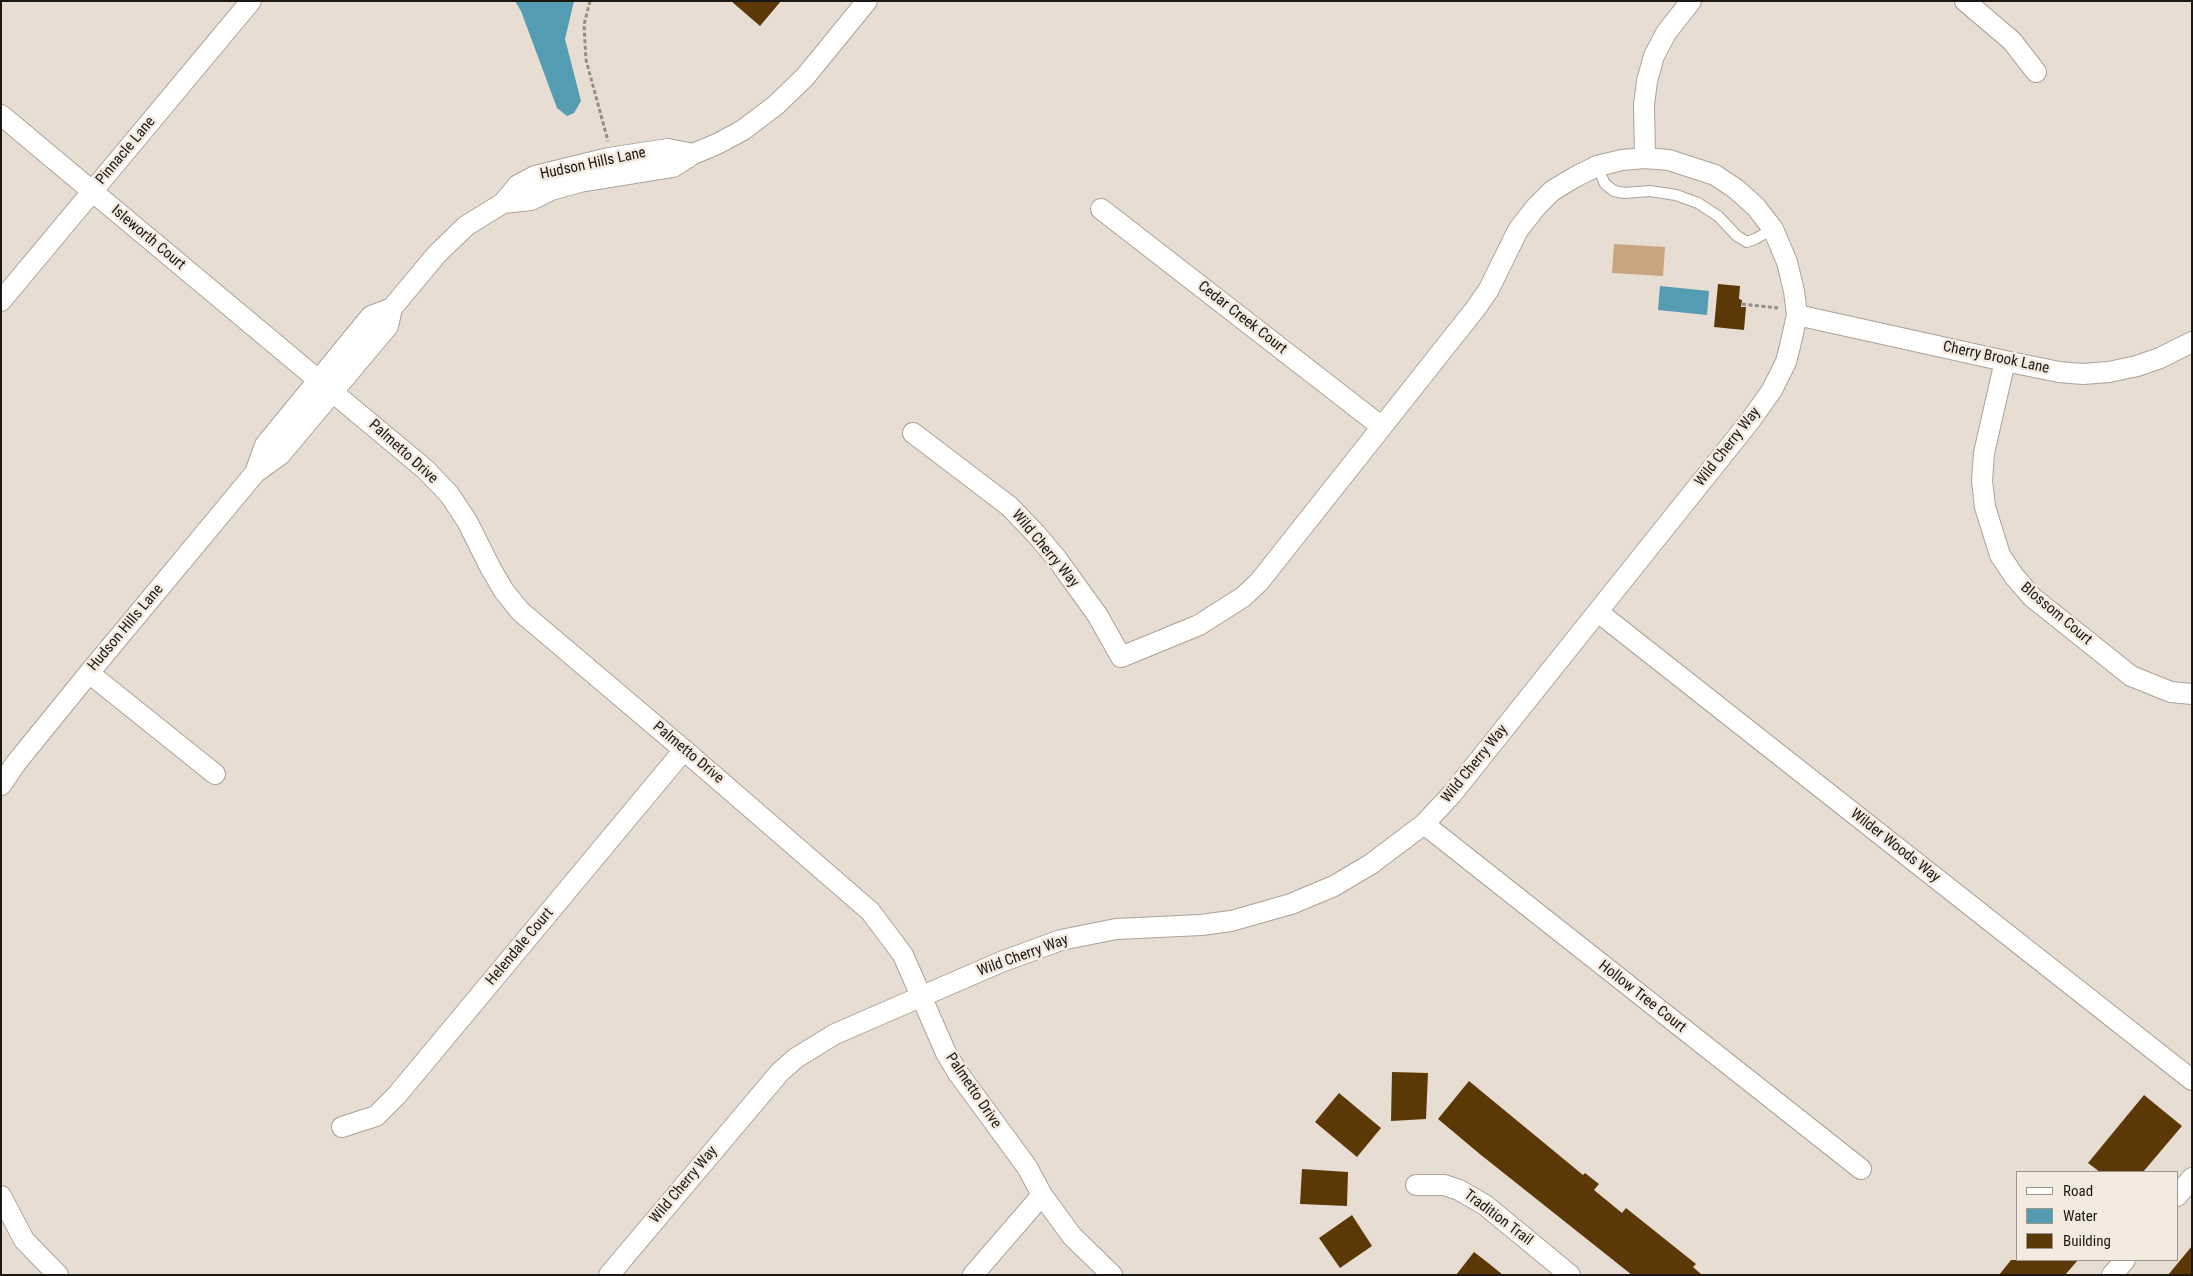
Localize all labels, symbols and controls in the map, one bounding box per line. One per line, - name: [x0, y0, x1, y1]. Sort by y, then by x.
- street label: Pinnacle Lane: [92, 113, 160, 189]
- street label: Hudson Hills Lane: [539, 144, 647, 184]
- street label: Isleworth Court: [107, 202, 189, 274]
- street label: Cedar Creek Court: [1194, 278, 1290, 358]
- street label: Cherry Brook Lane: [1941, 338, 2051, 378]
- street label: Wild Cherry Way: [1692, 404, 1764, 490]
- street label: Palmetto Drive: [365, 416, 441, 488]
- street label: Wild Cherry Way: [1007, 507, 1083, 591]
- street label: Blossom Court: [2017, 579, 2095, 649]
- street label: Hudson Hills Lane: [85, 581, 167, 675]
- street label: Palmetto Drive: [649, 718, 727, 788]
- street label: Wild Cherry Way: [1438, 721, 1512, 807]
- street label: Wilder Woods Way: [1846, 805, 1944, 887]
- street label: Helendale Court: [482, 905, 558, 989]
- street label: Wild Cherry Way: [975, 931, 1071, 981]
- street label: Hollow Tree Court: [1595, 957, 1689, 1037]
- street label: Palmetto Drive: [941, 1050, 1005, 1132]
- street label: Wild Cherry Way: [646, 1143, 722, 1227]
- legend: [2016, 1171, 2178, 1261]
- text: Road: [2063, 1182, 2093, 1200]
- street label: Tradition Trail: [1460, 1186, 1536, 1250]
- text: Water: [2063, 1207, 2097, 1225]
- text: Building: [2063, 1232, 2111, 1250]

